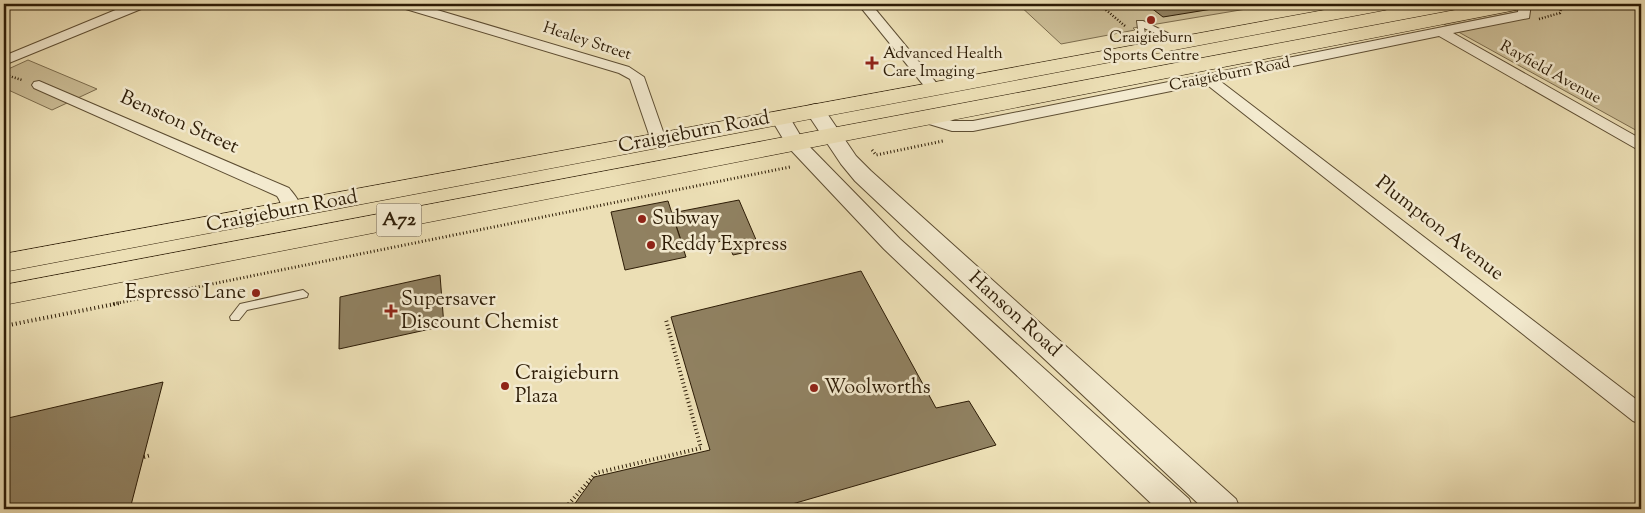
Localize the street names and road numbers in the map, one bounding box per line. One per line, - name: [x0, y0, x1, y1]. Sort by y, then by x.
- street label: Healey Street: [540, 17, 635, 67]
- street label: Rayfield Avenue: [1495, 36, 1605, 110]
- street label: Craigieburn Road: [1167, 52, 1293, 98]
- street label: Benston Street: [115, 84, 243, 162]
- street label: Craigieburn Road: [616, 104, 772, 162]
- street label: Plumpton Avenue: [1369, 169, 1509, 289]
- street label: Craigieburn Road: [204, 183, 360, 241]
- road number: A72: [376, 204, 422, 236]
- street label: Hanson Road: [961, 265, 1067, 365]

